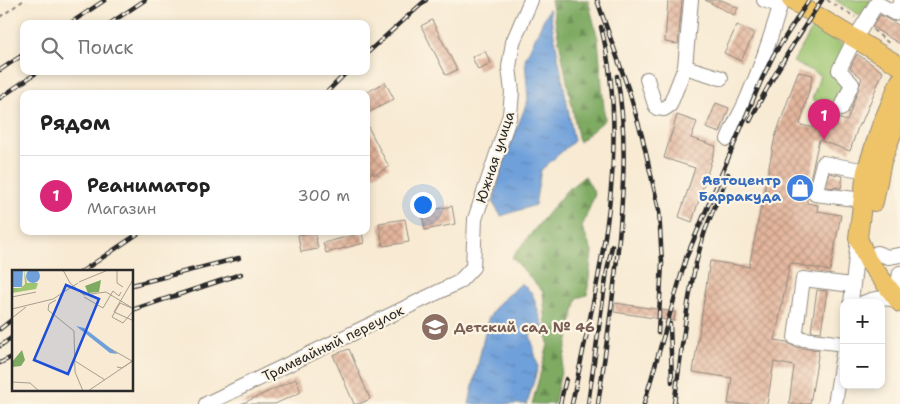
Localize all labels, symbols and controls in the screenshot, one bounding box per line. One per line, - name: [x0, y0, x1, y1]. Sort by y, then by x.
- search box: [20, 20, 370, 75]
- icon: search: [38, 34, 66, 62]
- text: Поиск: [78, 35, 133, 60]
- pin: 1: [808, 99, 840, 140]
- text: Рядом: [40, 109, 110, 137]
- street label: Южная улица: [472, 109, 518, 205]
- place label: Автоцентр Барракуда: [699, 171, 781, 205]
- text: Реаниматор: [87, 173, 210, 198]
- shop icon: Автоцентр Барракуда: [785, 173, 815, 203]
- text: 1: [52, 185, 60, 206]
- text: 300 m: [298, 185, 350, 206]
- your location: [410, 192, 436, 218]
- text: Магазин: [87, 198, 156, 219]
- inset map: [12, 270, 134, 392]
- map controls: [840, 299, 885, 389]
- button: +: [840, 299, 885, 344]
- street label: Трамвайный переулок: [259, 301, 407, 385]
- school or university icon: Детский сад № 46: [420, 312, 450, 342]
- place label: Детский сад № 46: [454, 318, 595, 336]
- button: −: [840, 344, 885, 389]

